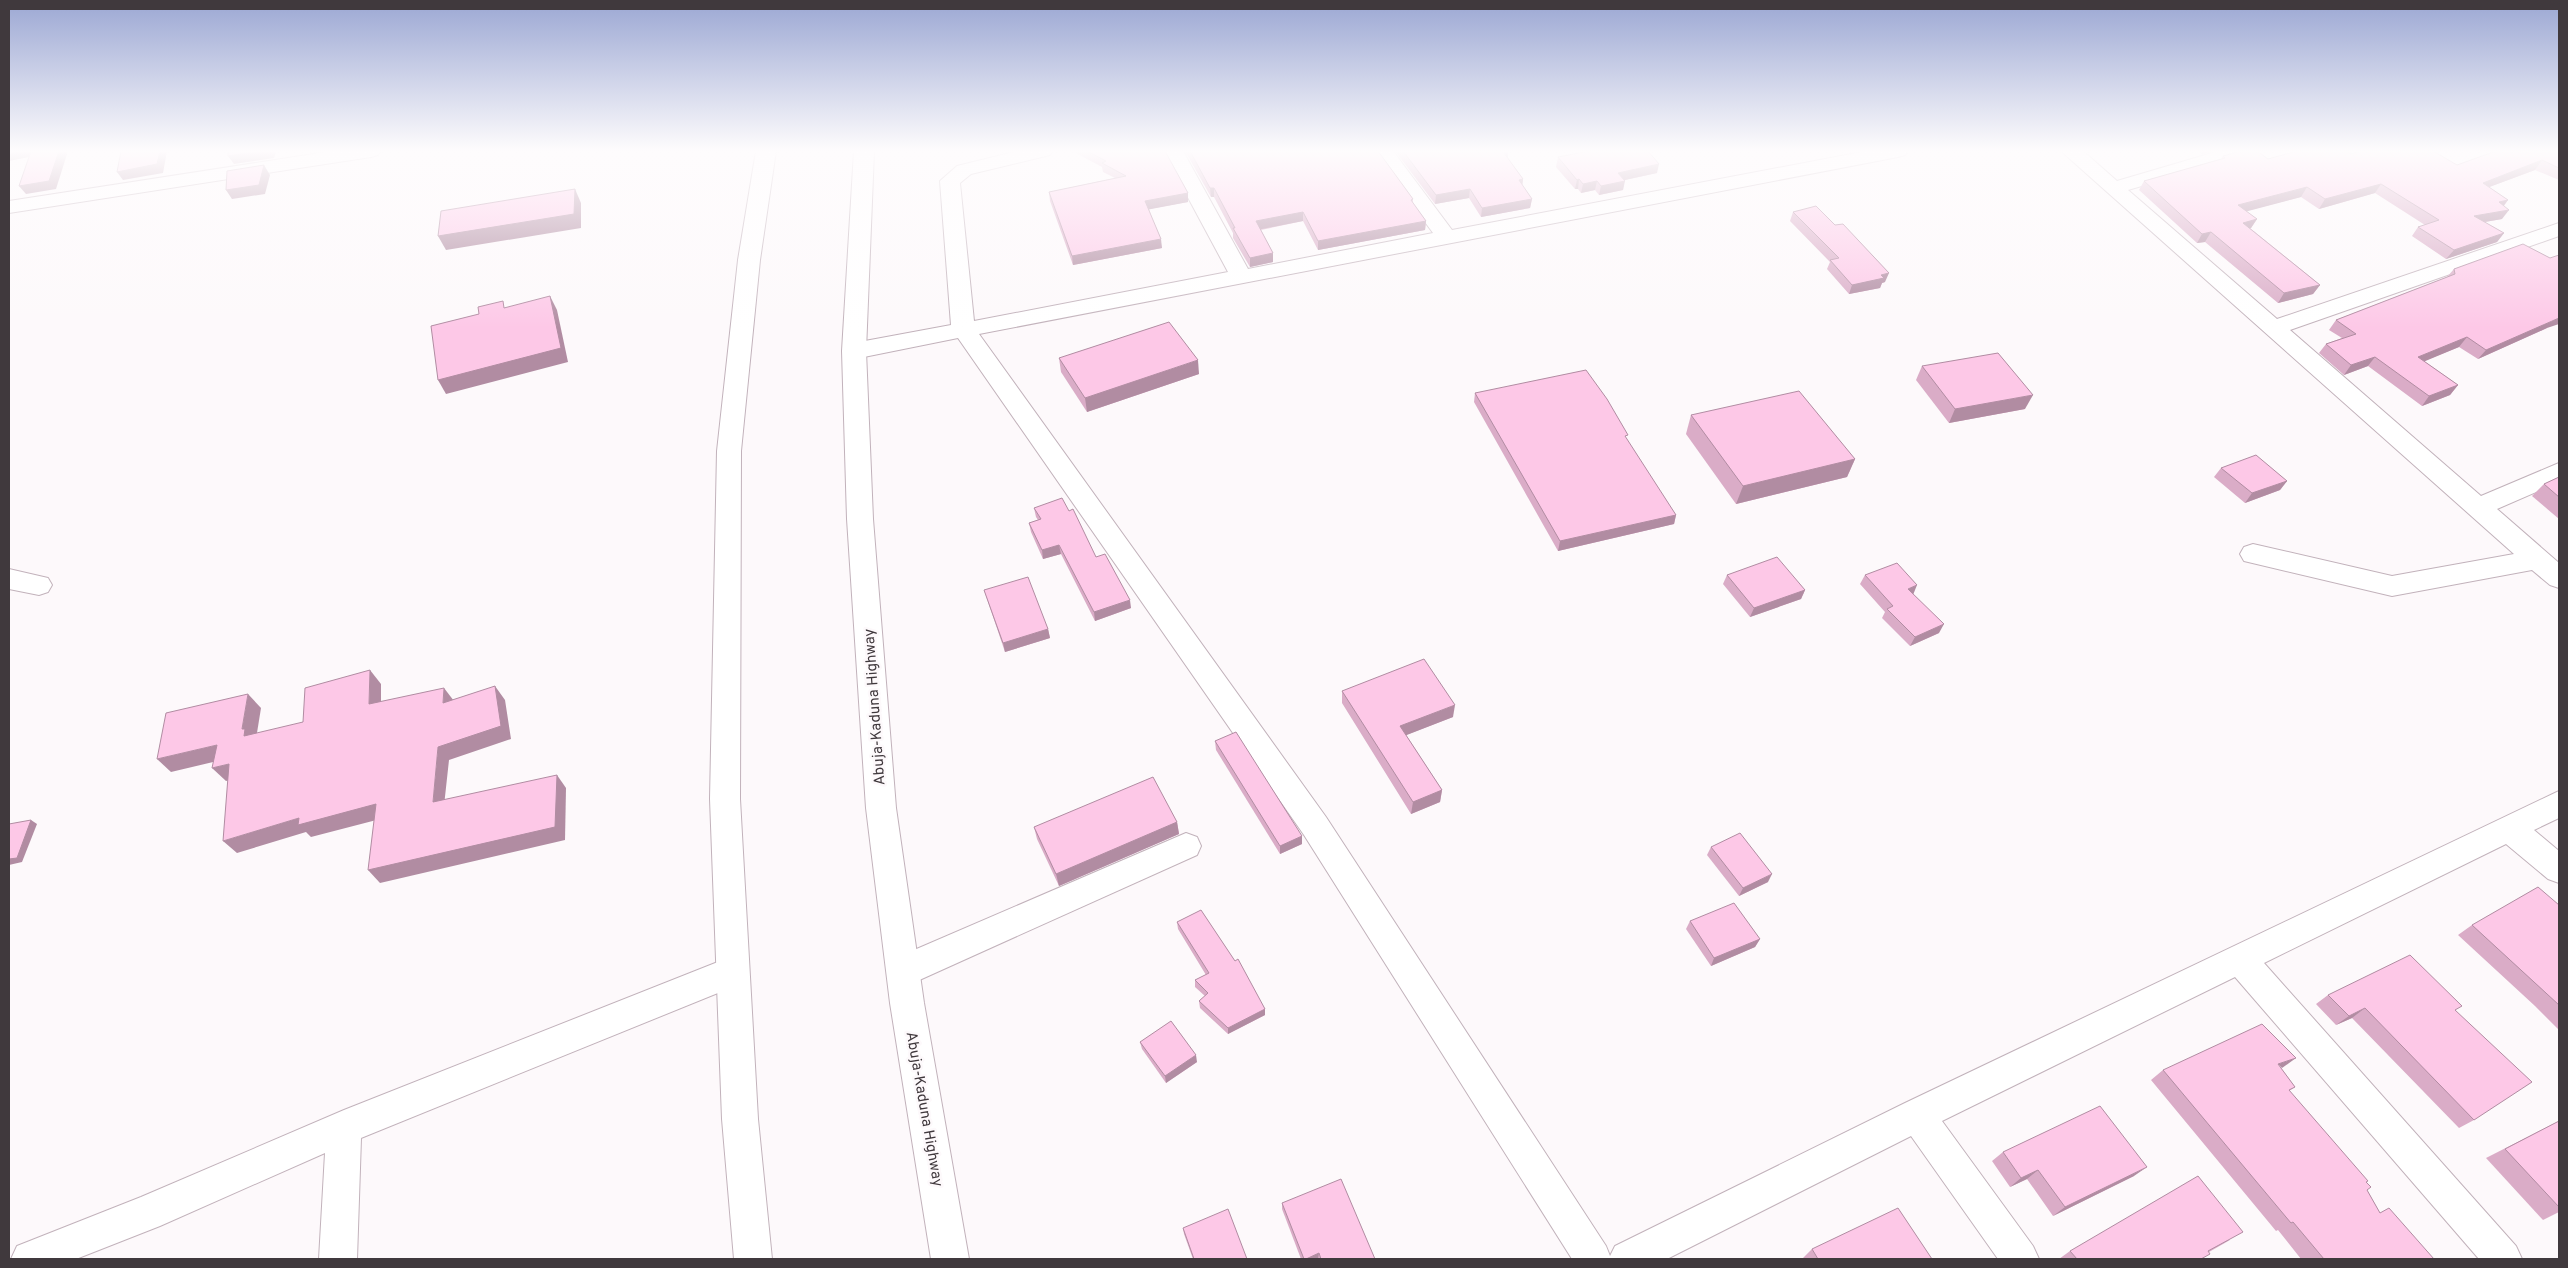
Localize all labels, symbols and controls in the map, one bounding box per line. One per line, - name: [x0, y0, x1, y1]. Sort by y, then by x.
- street label: Abuja-Kaduna Highway: [861, 628, 890, 786]
- street label: Abuja-Kaduna Highway: [901, 1030, 947, 1188]

